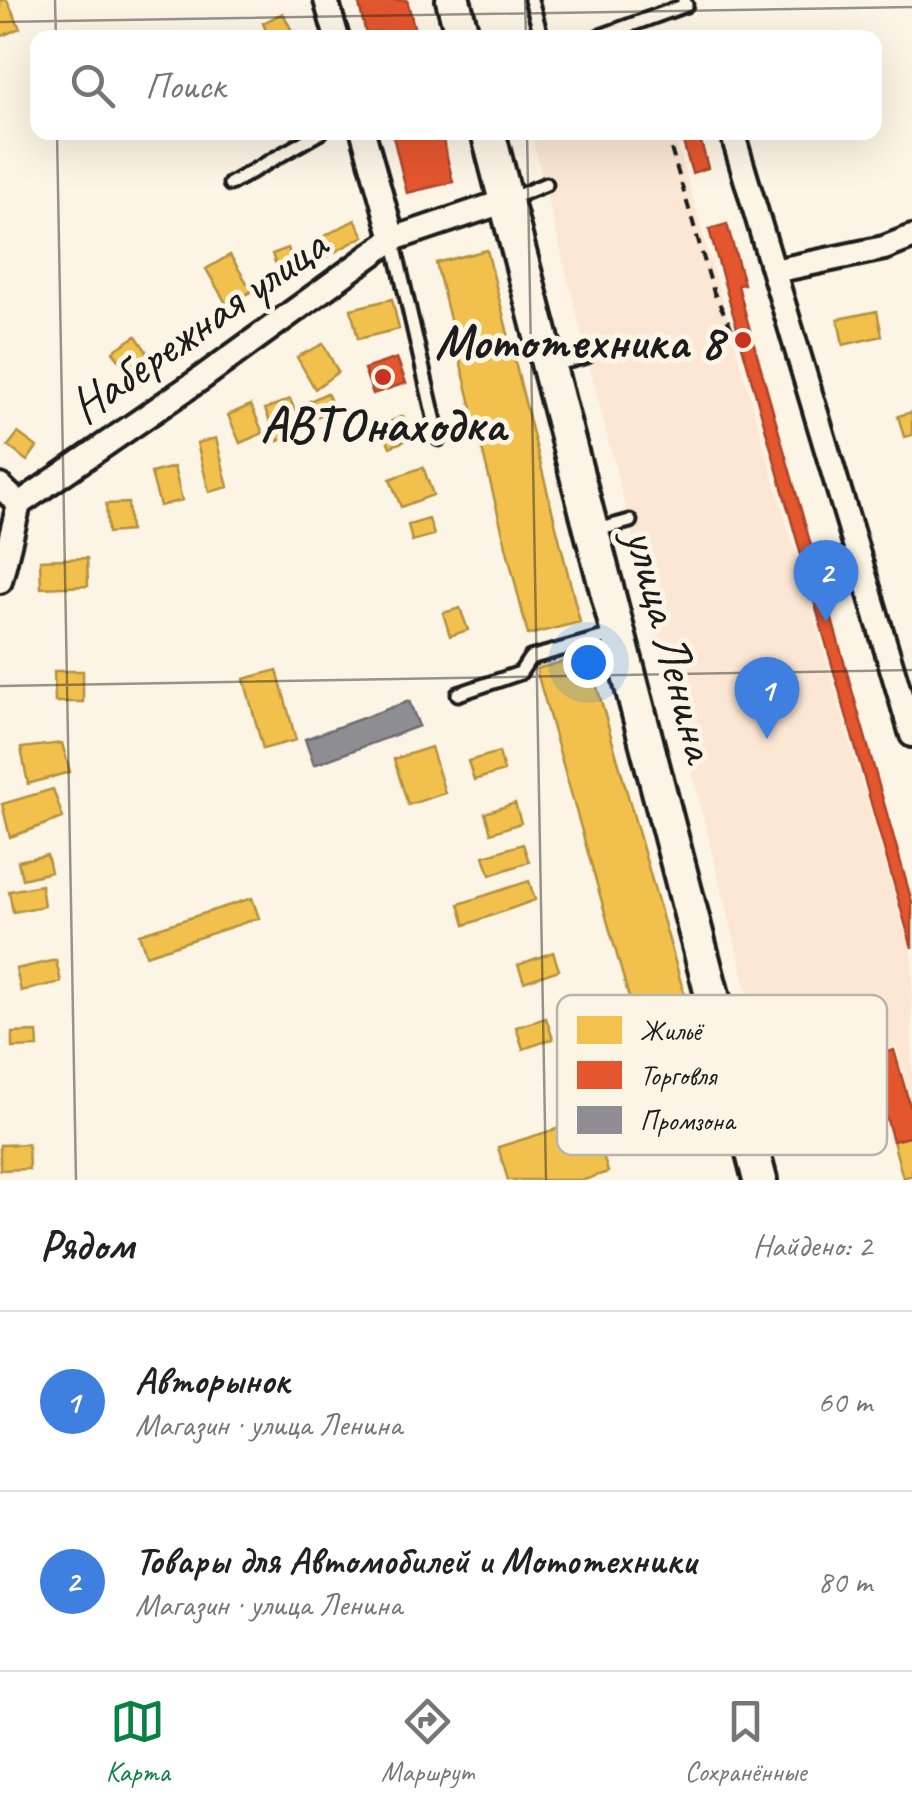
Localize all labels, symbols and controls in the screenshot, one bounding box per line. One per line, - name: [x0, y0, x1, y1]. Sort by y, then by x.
- search box: [30, 30, 882, 140]
- icon: search: [65, 58, 120, 113]
- text: Поиск: [145, 62, 225, 109]
- street label: Набережная улица: [57, 212, 341, 437]
- place label: Мототехника 8: [435, 310, 728, 373]
- marker: Мототехника 8: [732, 329, 754, 351]
- marker: АВТОнаходка: [372, 366, 394, 388]
- place label: АВТОнаходка: [261, 393, 510, 456]
- street label: улица Ленина: [610, 519, 734, 772]
- pin: 2: [794, 540, 858, 622]
- your location: [563, 637, 614, 688]
- pin: 1: [734, 656, 800, 739]
- legend: [557, 995, 887, 1155]
- text: Жильё: [640, 1013, 705, 1048]
- text: Торговля: [640, 1058, 718, 1093]
- text: Промзона: [640, 1103, 737, 1138]
- text: Рядом: [40, 1219, 134, 1272]
- text: Найдено: 2: [753, 1225, 872, 1266]
- text: Авторынок: [135, 1357, 289, 1404]
- text: 1: [65, 1381, 80, 1422]
- text: 60 m: [818, 1381, 872, 1422]
- text: Магазин · улица Ленина: [135, 1404, 402, 1445]
- text: Товары для Автомобилей и Мототехники: [135, 1537, 696, 1584]
- text: 2: [65, 1561, 80, 1602]
- text: 80 m: [818, 1561, 872, 1602]
- text: Магазин · улица Ленина: [135, 1584, 402, 1625]
- tab: Карта: [106, 1694, 170, 1789]
- tab: Маршрут: [381, 1694, 473, 1789]
- tab: Сохранённые: [685, 1694, 806, 1789]

